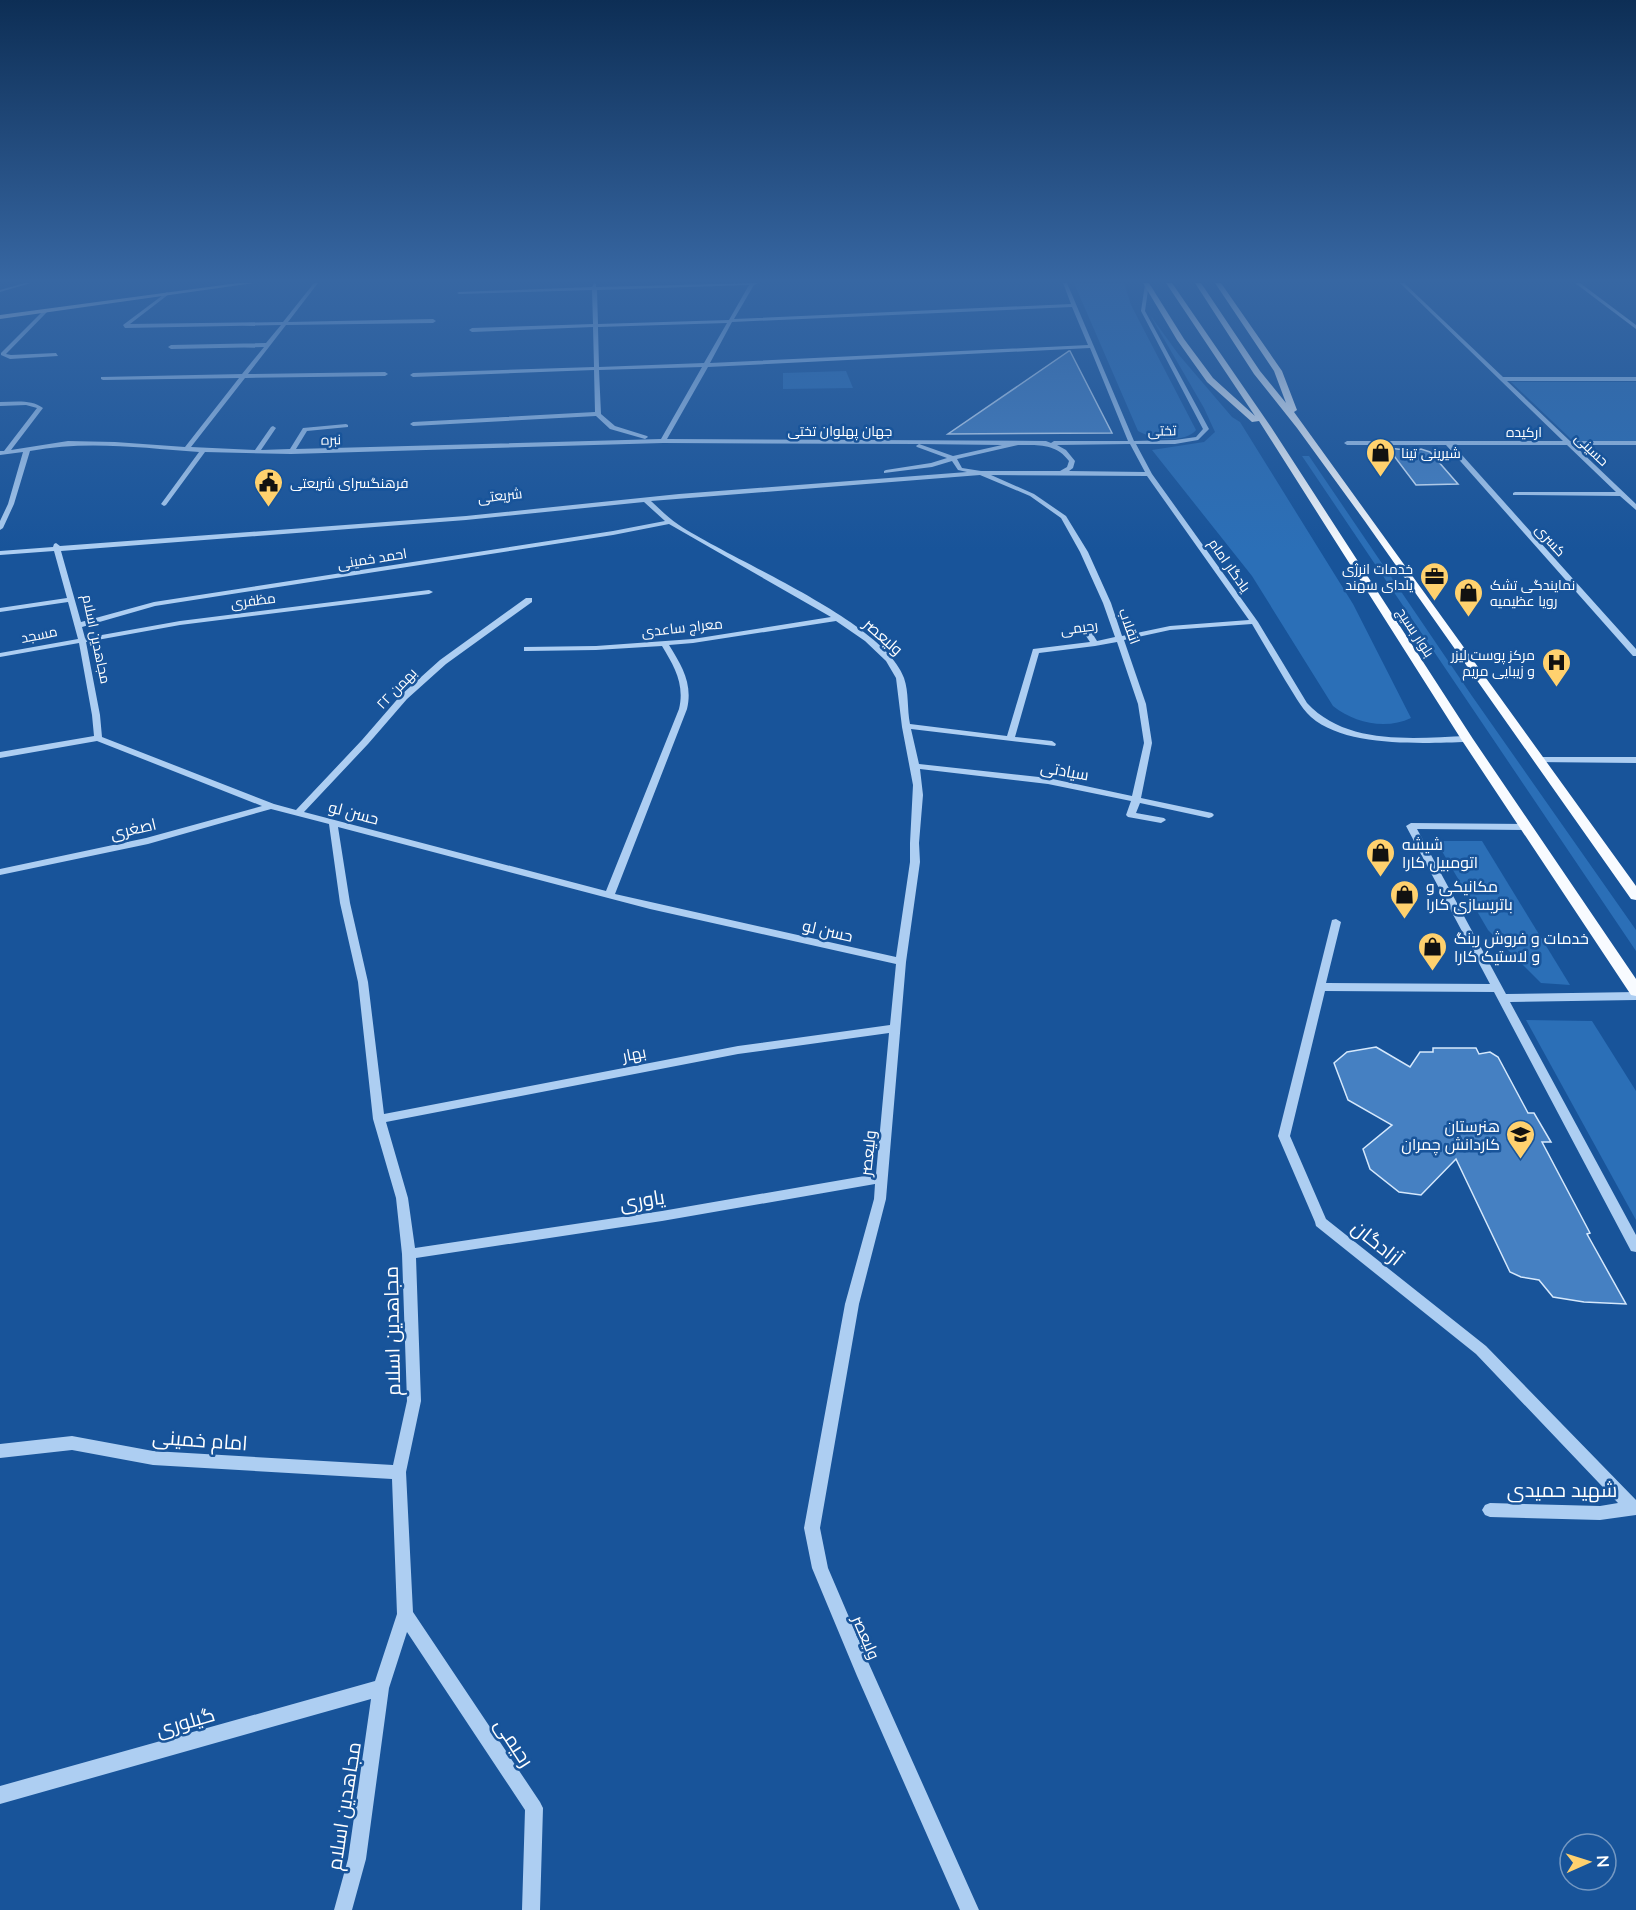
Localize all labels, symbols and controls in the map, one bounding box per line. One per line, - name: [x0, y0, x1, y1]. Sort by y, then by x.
- street label: تختی: [1148, 421, 1177, 439]
- street label: جهان پهلوان تختی: [788, 422, 892, 441]
- street label: ارکیده: [1506, 423, 1542, 440]
- street label: حسینی: [1572, 429, 1612, 469]
- street label: نبره: [321, 430, 341, 448]
- shop icon: شیرینی تینا: [1364, 436, 1396, 478]
- place label: شیرینی تینا: [1401, 444, 1461, 461]
- public building icon: فرهنگسرای شریعتی: [253, 466, 285, 508]
- place label: فرهنگسرای شریعتی: [290, 474, 408, 491]
- street label: شریعتی: [477, 484, 523, 506]
- street label: کسری: [1532, 520, 1570, 560]
- street label: یادگار امام: [1204, 535, 1255, 596]
- street label: احمد خمینی: [336, 544, 408, 572]
- place label: خدمات انرژی یلدای سهند: [1342, 560, 1413, 593]
- office icon: خدمات انرژی یلدای سهند: [1418, 560, 1450, 602]
- shop icon: نمایندگی تشک رویا عظیمیه: [1453, 576, 1485, 618]
- place label: نمایندگی تشک رویا عظیمیه: [1490, 576, 1575, 609]
- street label: مظفری: [230, 589, 276, 611]
- street label: مجاهدین اسلام: [77, 593, 115, 686]
- street label: بلوار بسیج: [1393, 604, 1438, 661]
- street label: انقلاب: [1116, 606, 1144, 646]
- street label: ولیعصر: [859, 613, 907, 659]
- street label: معراج ساعدی: [641, 614, 724, 641]
- street label: رحیمی: [1059, 616, 1099, 638]
- street label: مسجد: [19, 622, 59, 646]
- place label: مرکز پوست لیزر و زیبایی مریم: [1450, 646, 1535, 681]
- hospital icon: مرکز پوست لیزر و زیبایی مریم: [1540, 646, 1572, 688]
- street label: ۲۲ بهمن: [372, 664, 420, 712]
- street label: سیادتی: [1039, 756, 1091, 786]
- street label: حسن لو: [326, 796, 381, 830]
- street label: اصغری: [108, 813, 158, 844]
- place label: شیشه اتومبیل کارا: [1402, 834, 1478, 873]
- shop icon: شیشه اتومبیل کارا: [1365, 836, 1397, 878]
- place label: مکانیکی و باتریسازی کارا: [1426, 876, 1513, 915]
- shop icon: مکانیکی و باتریسازی کارا: [1389, 878, 1421, 920]
- street label: حسن لو: [800, 915, 855, 947]
- place label: خدمات و فروش رینگ و لاستیک کارا: [1454, 928, 1589, 966]
- shop icon: خدمات و فروش رینگ و لاستیک کارا: [1417, 930, 1449, 972]
- street label: بهار: [620, 1041, 648, 1067]
- place label: هنرستان کاردانش چمران: [1401, 1116, 1500, 1156]
- school or university icon: هنرستان کاردانش چمران: [1505, 1118, 1537, 1160]
- street label: ولیعصر: [855, 1129, 880, 1178]
- street label: یاوری: [618, 1184, 667, 1216]
- street label: آزادگان: [1346, 1214, 1409, 1272]
- street label: مجاهدین اسلام: [378, 1266, 407, 1396]
- street label: امام خمینی: [151, 1424, 249, 1457]
- street label: شهید حمیدی: [1507, 1477, 1617, 1503]
- street label: ولیعصر: [848, 1611, 885, 1662]
- street label: گیلوری: [153, 1701, 218, 1743]
- street label: رحیمی: [489, 1713, 540, 1772]
- street label: مجاهدین اسلام: [321, 1740, 368, 1872]
- north arrow: [1558, 1832, 1618, 1892]
- text: N: [1594, 1855, 1613, 1868]

